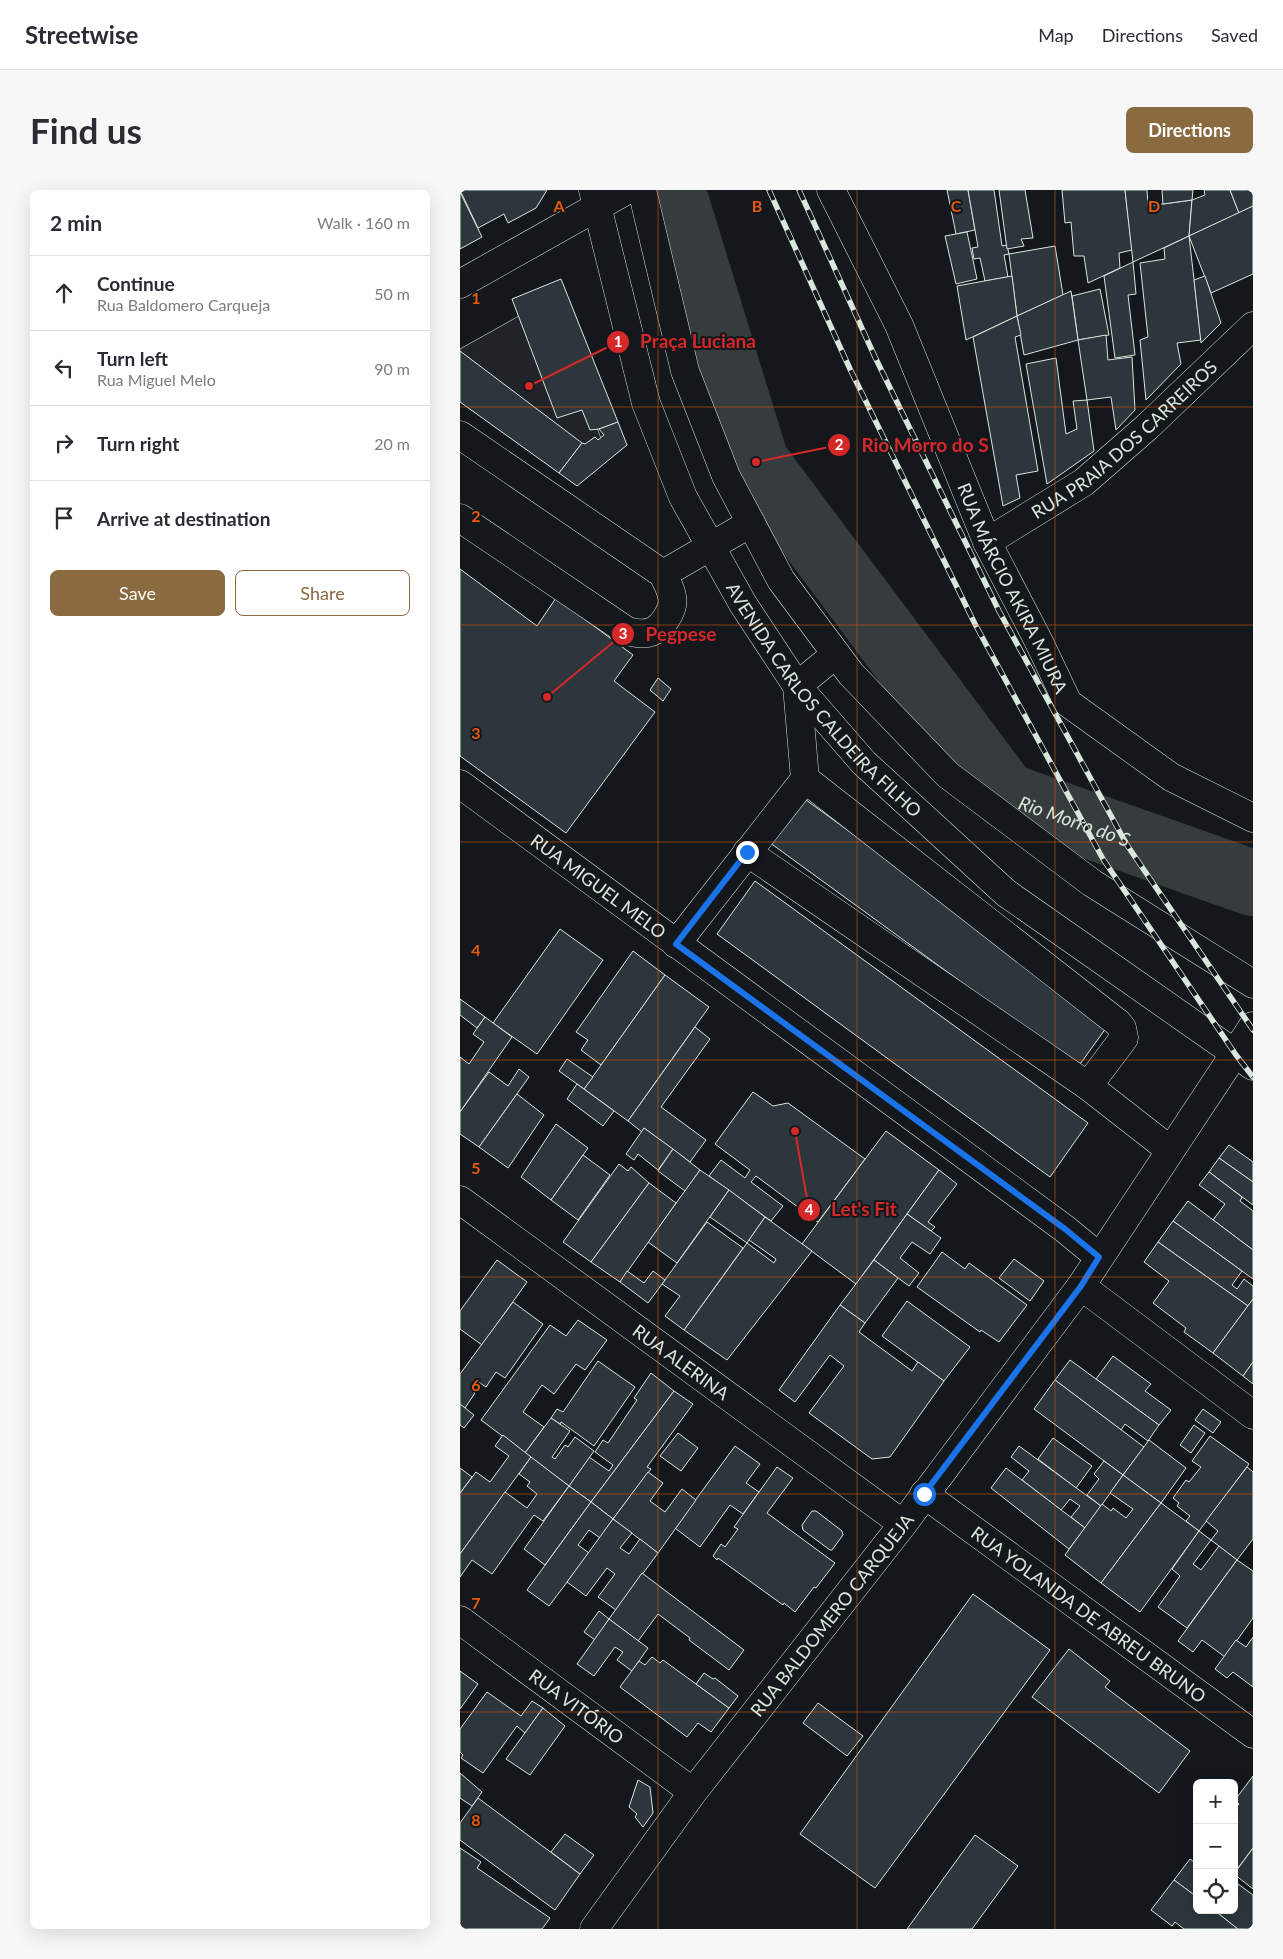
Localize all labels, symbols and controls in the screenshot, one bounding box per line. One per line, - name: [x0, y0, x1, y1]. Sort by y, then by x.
- text: Streetwise: [25, 20, 138, 49]
- text: Map: [1038, 24, 1074, 46]
- text: Directions: [1102, 24, 1183, 46]
- text: Saved: [1211, 24, 1258, 46]
- button: Directions: [1126, 107, 1253, 153]
- text: Find us: [30, 109, 142, 151]
- text: A: [552, 196, 565, 215]
- text: B: [752, 196, 762, 215]
- text: C: [951, 196, 962, 215]
- text: D: [1148, 196, 1160, 215]
- text: 2 min: [50, 210, 102, 235]
- text: Walk · 160 m: [317, 213, 410, 232]
- text: Continue: [97, 272, 175, 295]
- icon: ahead: [50, 279, 78, 307]
- text: 50 m: [374, 284, 410, 303]
- text: 1: [471, 288, 481, 307]
- text: Rua Baldomero Carqueja: [97, 295, 270, 314]
- callout: Praça Luciana: [606, 325, 766, 359]
- text: Praça Luciana: [640, 329, 756, 352]
- text: 1: [614, 332, 622, 350]
- text: Turn left: [97, 347, 168, 370]
- icon: left: [50, 354, 78, 382]
- street label: RUA PRAIA DOS CARREIROS: [1027, 355, 1221, 523]
- text: 90 m: [374, 359, 410, 378]
- text: Rua Miguel Melo: [97, 370, 216, 389]
- callout: Rio Morro do S: [827, 428, 999, 462]
- icon: right: [50, 429, 78, 457]
- text: Turn right: [97, 432, 179, 455]
- text: Rio Morro do S: [861, 433, 989, 456]
- text: 20 m: [374, 434, 410, 453]
- text: 2: [835, 435, 844, 453]
- street label: RUA MÁRCIO AKIRA MIURA: [953, 480, 1073, 698]
- icon: arrive: [50, 504, 78, 532]
- text: 2: [471, 506, 481, 525]
- text: Arrive at destination: [97, 507, 270, 530]
- button: Save: [50, 570, 225, 616]
- button: Share: [235, 570, 410, 616]
- street label: AVENIDA CARLOS CALDEIRA FILHO: [722, 578, 926, 821]
- callout: Pegpese: [611, 617, 727, 651]
- text: Pegpese: [646, 622, 716, 645]
- text: 3: [619, 624, 627, 642]
- text: 3: [471, 723, 481, 742]
- water label: Rio Morro do S: [1016, 790, 1134, 851]
- street label: RUA MIGUEL MELO: [527, 829, 671, 943]
- route end: [736, 841, 759, 864]
- text: 4: [471, 940, 481, 959]
- text: 5: [471, 1158, 481, 1177]
- callout: Let's Fit: [796, 1193, 907, 1227]
- text: Let's Fit: [831, 1197, 897, 1220]
- text: 4: [805, 1200, 814, 1218]
- street label: RUA ALERINA: [629, 1319, 734, 1405]
- text: 6: [471, 1375, 481, 1394]
- route start: [913, 1483, 936, 1506]
- street label: RUA BALDOMERO CARQUEJA: [745, 1508, 919, 1721]
- street label: RUA YOLANDA DE ABREU BRUNO: [967, 1521, 1210, 1707]
- text: 7: [471, 1593, 481, 1612]
- street label: RUA VITÓRIO: [525, 1664, 628, 1748]
- map controls: [1193, 1779, 1238, 1914]
- button: +: [1193, 1779, 1238, 1824]
- text: 8: [471, 1810, 481, 1829]
- button: −: [1193, 1824, 1238, 1869]
- button: locate: [1193, 1869, 1238, 1914]

